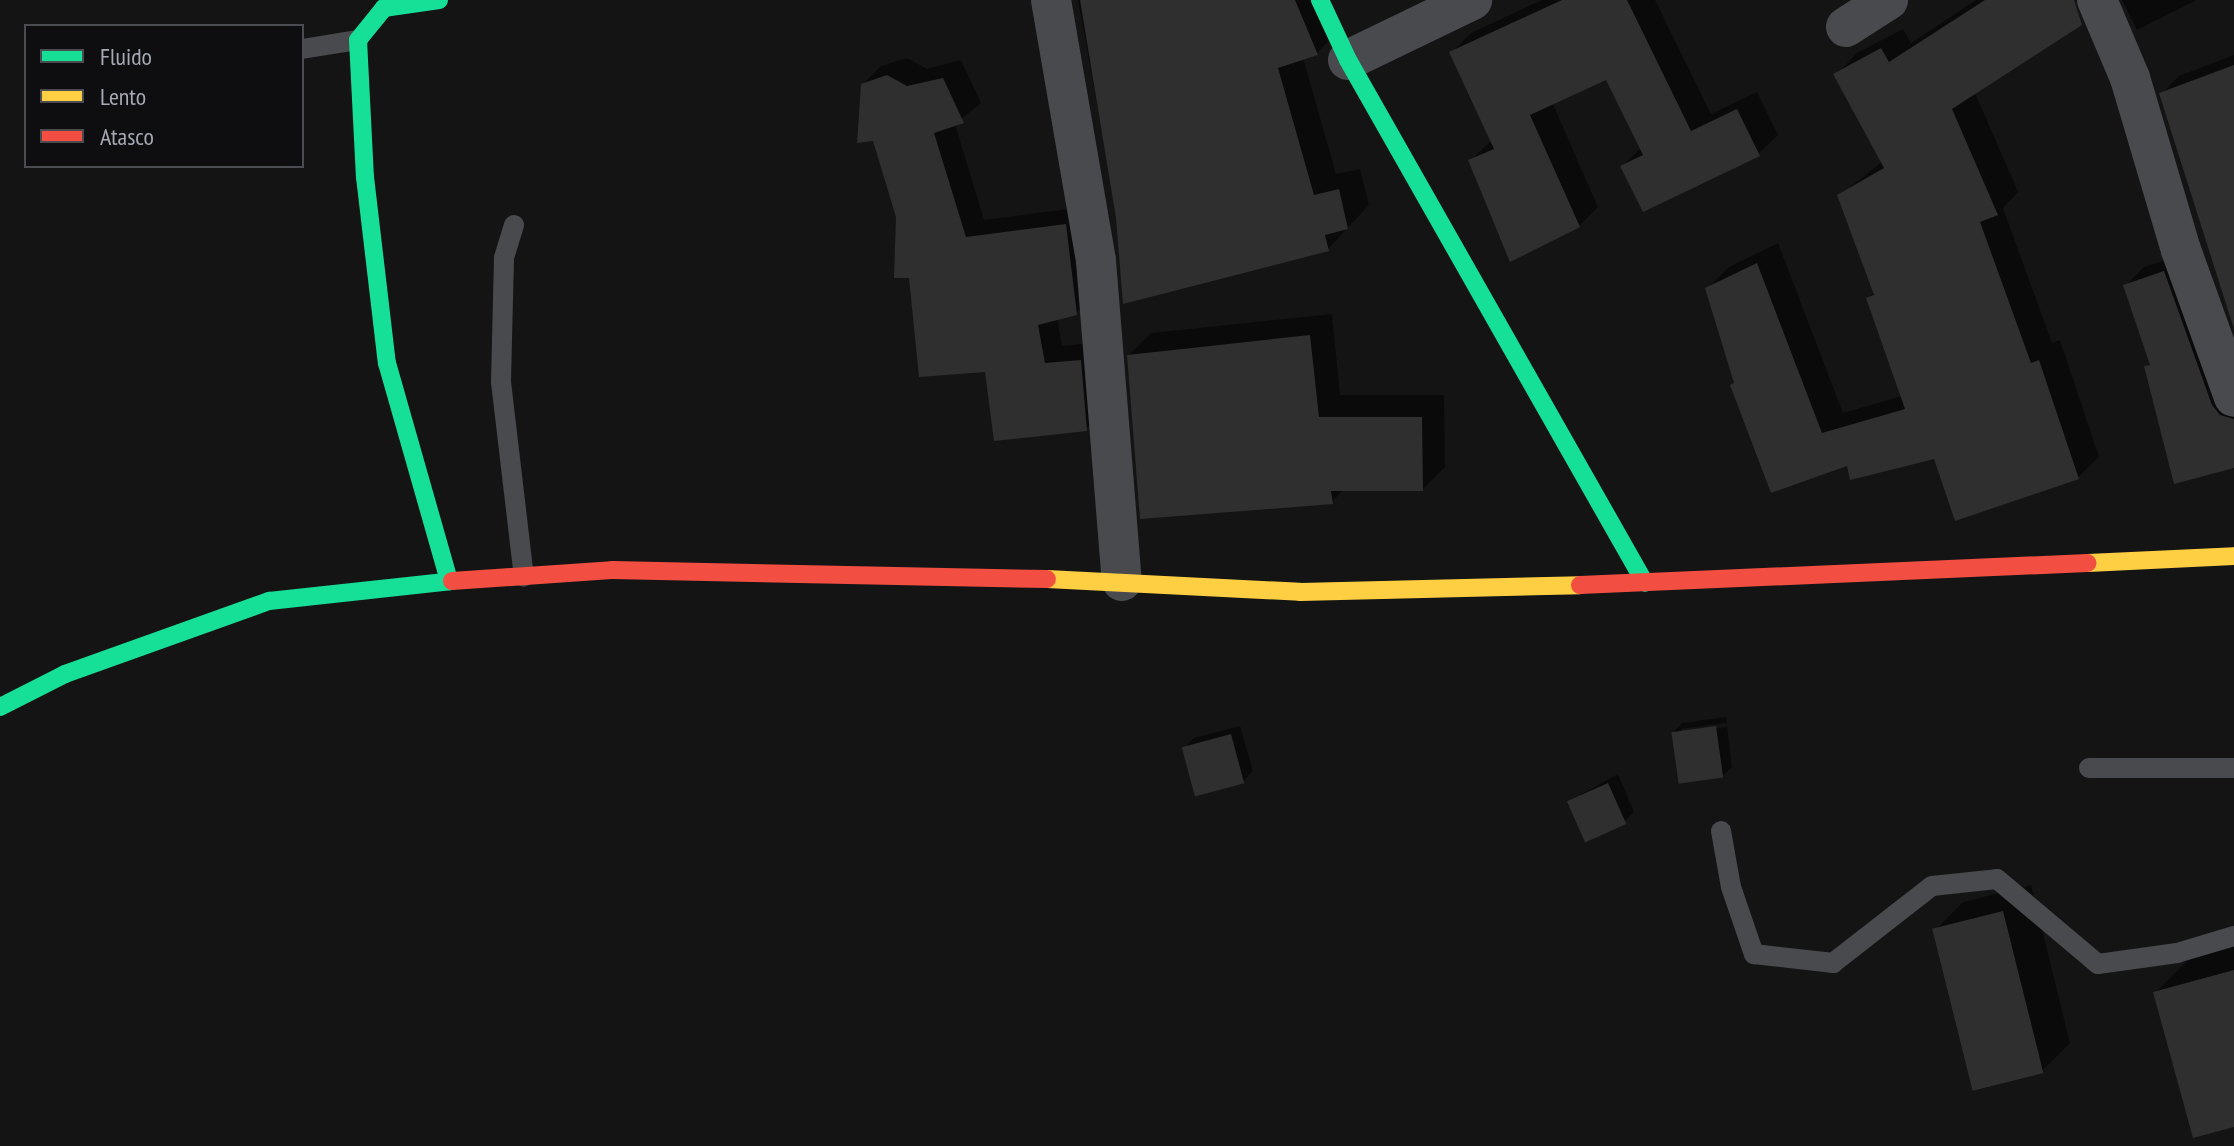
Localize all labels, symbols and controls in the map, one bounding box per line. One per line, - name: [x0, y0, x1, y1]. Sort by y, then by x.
- legend: [24, 24, 304, 168]
- text: Fluido: [100, 41, 152, 72]
- text: Lento: [100, 81, 146, 112]
- text: Atasco: [100, 121, 154, 152]

